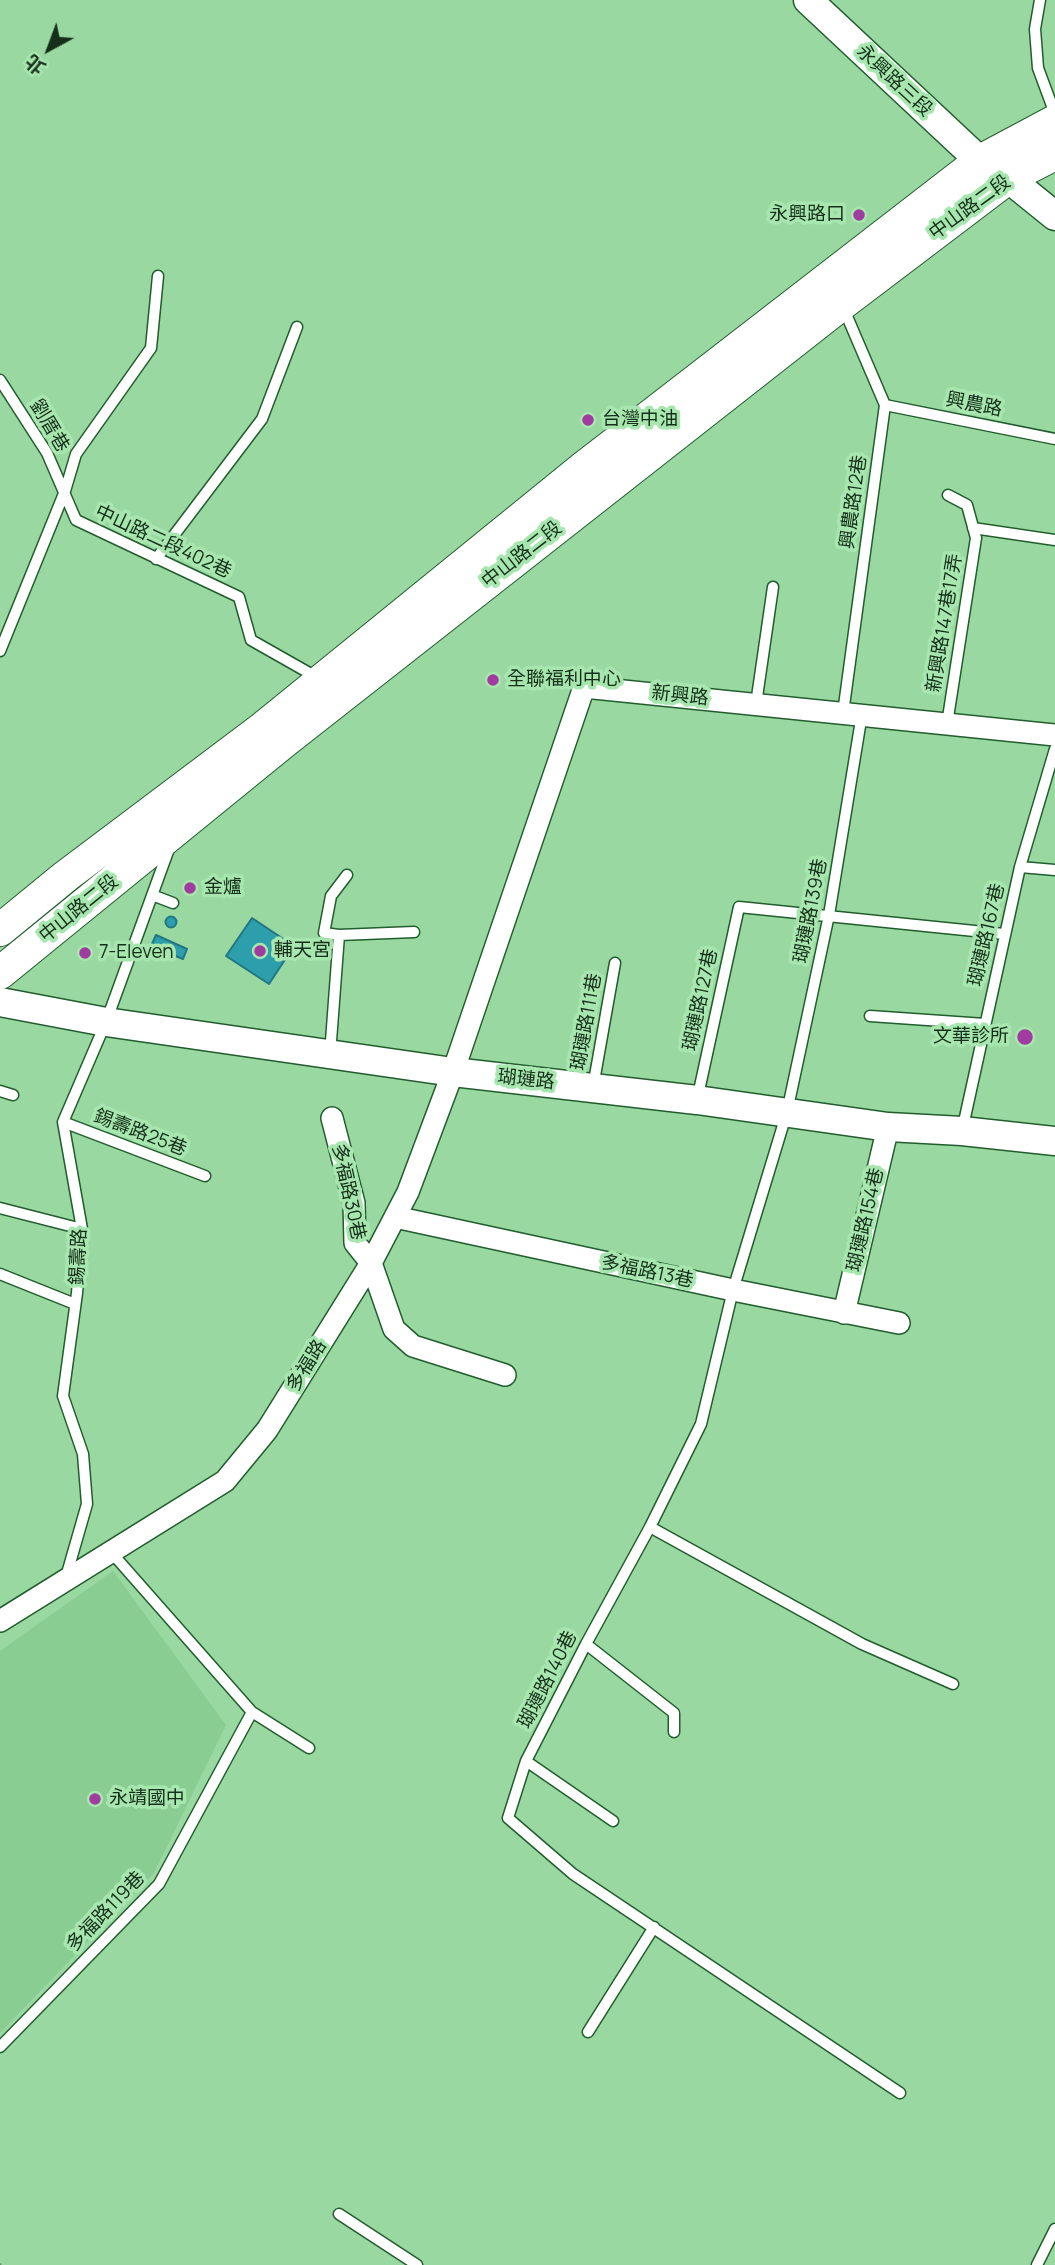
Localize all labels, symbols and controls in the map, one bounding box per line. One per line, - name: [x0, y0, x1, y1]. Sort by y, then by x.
- north arrow: [14, 14, 84, 84]
- street label: 永興路三段: [851, 40, 937, 122]
- text: 北: [20, 49, 51, 81]
- street label: 中山路二段: [925, 171, 1015, 245]
- place label: 永興路口: [769, 204, 845, 226]
- marker: 永興路口: [851, 207, 867, 223]
- street label: 興農路: [944, 388, 1004, 422]
- street label: 劉厝巷: [25, 396, 73, 456]
- place label: 台灣中油: [602, 409, 678, 431]
- marker: 台灣中油: [580, 412, 596, 428]
- street label: 興農路12巷: [836, 454, 872, 550]
- street label: 中山路二段402巷: [91, 500, 235, 584]
- street label: 中山路二段: [478, 517, 566, 593]
- street label: 新興路147巷17弄: [923, 552, 967, 694]
- place label: 全聯福利中心: [507, 669, 621, 691]
- marker: 全聯福利中心: [485, 672, 501, 688]
- street label: 新興路: [650, 682, 710, 710]
- street label: 瑚璉路139巷: [790, 857, 832, 965]
- street label: 中山路二段: [35, 870, 123, 948]
- place label: 金爐: [204, 877, 242, 899]
- marker: 金爐: [182, 880, 198, 896]
- street label: 瑚璉路167巷: [964, 881, 1010, 989]
- place label: 輔天宮: [274, 940, 331, 962]
- place label: 7-Eleven: [99, 942, 174, 964]
- marker: 輔天宮: [252, 943, 268, 959]
- marker: 7-Eleven: [77, 945, 93, 961]
- street label: 瑚璉路127巷: [679, 947, 723, 1053]
- street label: 瑚璉路111巷: [567, 972, 607, 1072]
- place label: 文華診所: [933, 1026, 1009, 1048]
- marker: 文華診所: [1015, 1027, 1035, 1047]
- street label: 瑚璉路: [496, 1066, 556, 1094]
- street label: 錫壽路25巷: [90, 1105, 190, 1161]
- street label: 多福路30巷: [327, 1142, 369, 1242]
- street label: 瑚璉路154巷: [843, 1166, 889, 1274]
- street label: 錫壽路: [66, 1228, 92, 1286]
- street label: 多福路13巷: [599, 1251, 695, 1293]
- street label: 多福路: [282, 1336, 332, 1396]
- street label: 瑚璉路140巷: [514, 1628, 582, 1732]
- place label: 永靖國中: [109, 1788, 185, 1810]
- marker: 永靖國中: [87, 1791, 103, 1807]
- street label: 多福路119巷: [62, 1867, 150, 1957]

